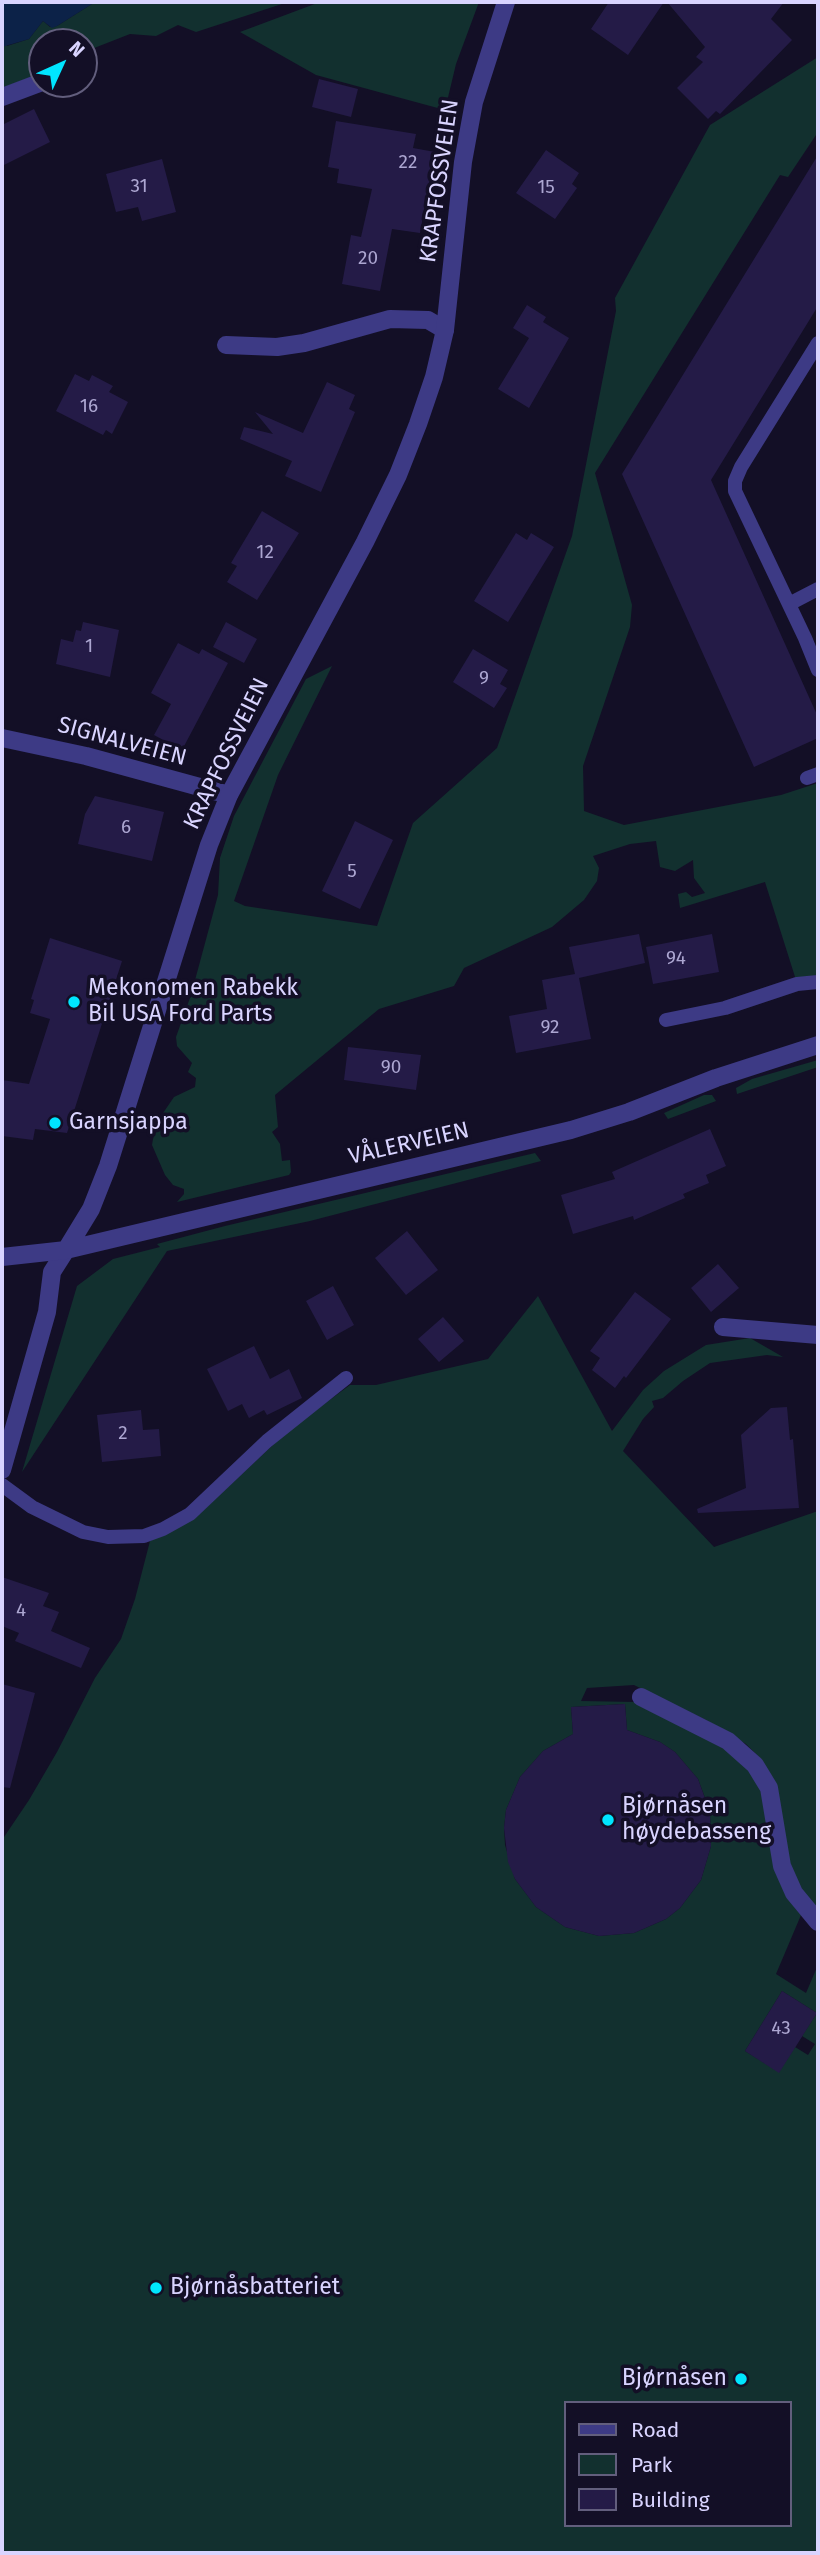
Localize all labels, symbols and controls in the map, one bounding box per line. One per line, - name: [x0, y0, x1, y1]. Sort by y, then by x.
- north arrow: [28, 28, 98, 98]
- text: N: [64, 37, 89, 62]
- street label: KRAPFOSSVEIEN: [415, 97, 465, 265]
- house number: 22: [399, 152, 417, 174]
- house number: 31: [130, 176, 148, 198]
- house number: 15: [537, 177, 555, 199]
- house number: 20: [358, 248, 378, 270]
- house number: 16: [80, 396, 98, 418]
- house number: 12: [256, 542, 274, 564]
- house number: 1: [85, 636, 93, 658]
- house number: 9: [479, 668, 489, 690]
- street label: KRAPFOSSVEIEN: [178, 674, 276, 834]
- street label: SIGNALVEIEN: [55, 712, 189, 772]
- house number: 6: [121, 817, 131, 839]
- house number: 5: [347, 861, 357, 883]
- house number: 94: [666, 948, 686, 970]
- place label: Mekonomen Rabekk Bil USA Ford Parts: [88, 975, 298, 1029]
- marker: Mekonomen Rabekk Bil USA Ford Parts: [66, 994, 82, 1010]
- house number: 92: [541, 1017, 559, 1039]
- house number: 90: [381, 1057, 401, 1079]
- place label: Garnsjappa: [69, 1109, 188, 1137]
- marker: Garnsjappa: [47, 1115, 63, 1131]
- street label: VÅLERVEIEN: [346, 1117, 472, 1171]
- house number: 2: [118, 1423, 128, 1445]
- house number: 4: [16, 1600, 26, 1622]
- place label: Bjørnåsen høydebasseng: [622, 1793, 771, 1847]
- marker: Bjørnåsen høydebasseng: [600, 1812, 616, 1828]
- house number: 43: [771, 2018, 791, 2040]
- place label: Bjørnåsbatteriet: [170, 2274, 340, 2302]
- marker: Bjørnåsbatteriet: [148, 2280, 164, 2296]
- place label: Bjørnåsen: [622, 2365, 727, 2393]
- marker: Bjørnåsen: [733, 2371, 749, 2387]
- legend: [564, 2401, 792, 2527]
- text: Road: [631, 2417, 679, 2443]
- text: Park: [631, 2452, 672, 2478]
- text: Building: [631, 2487, 710, 2513]

